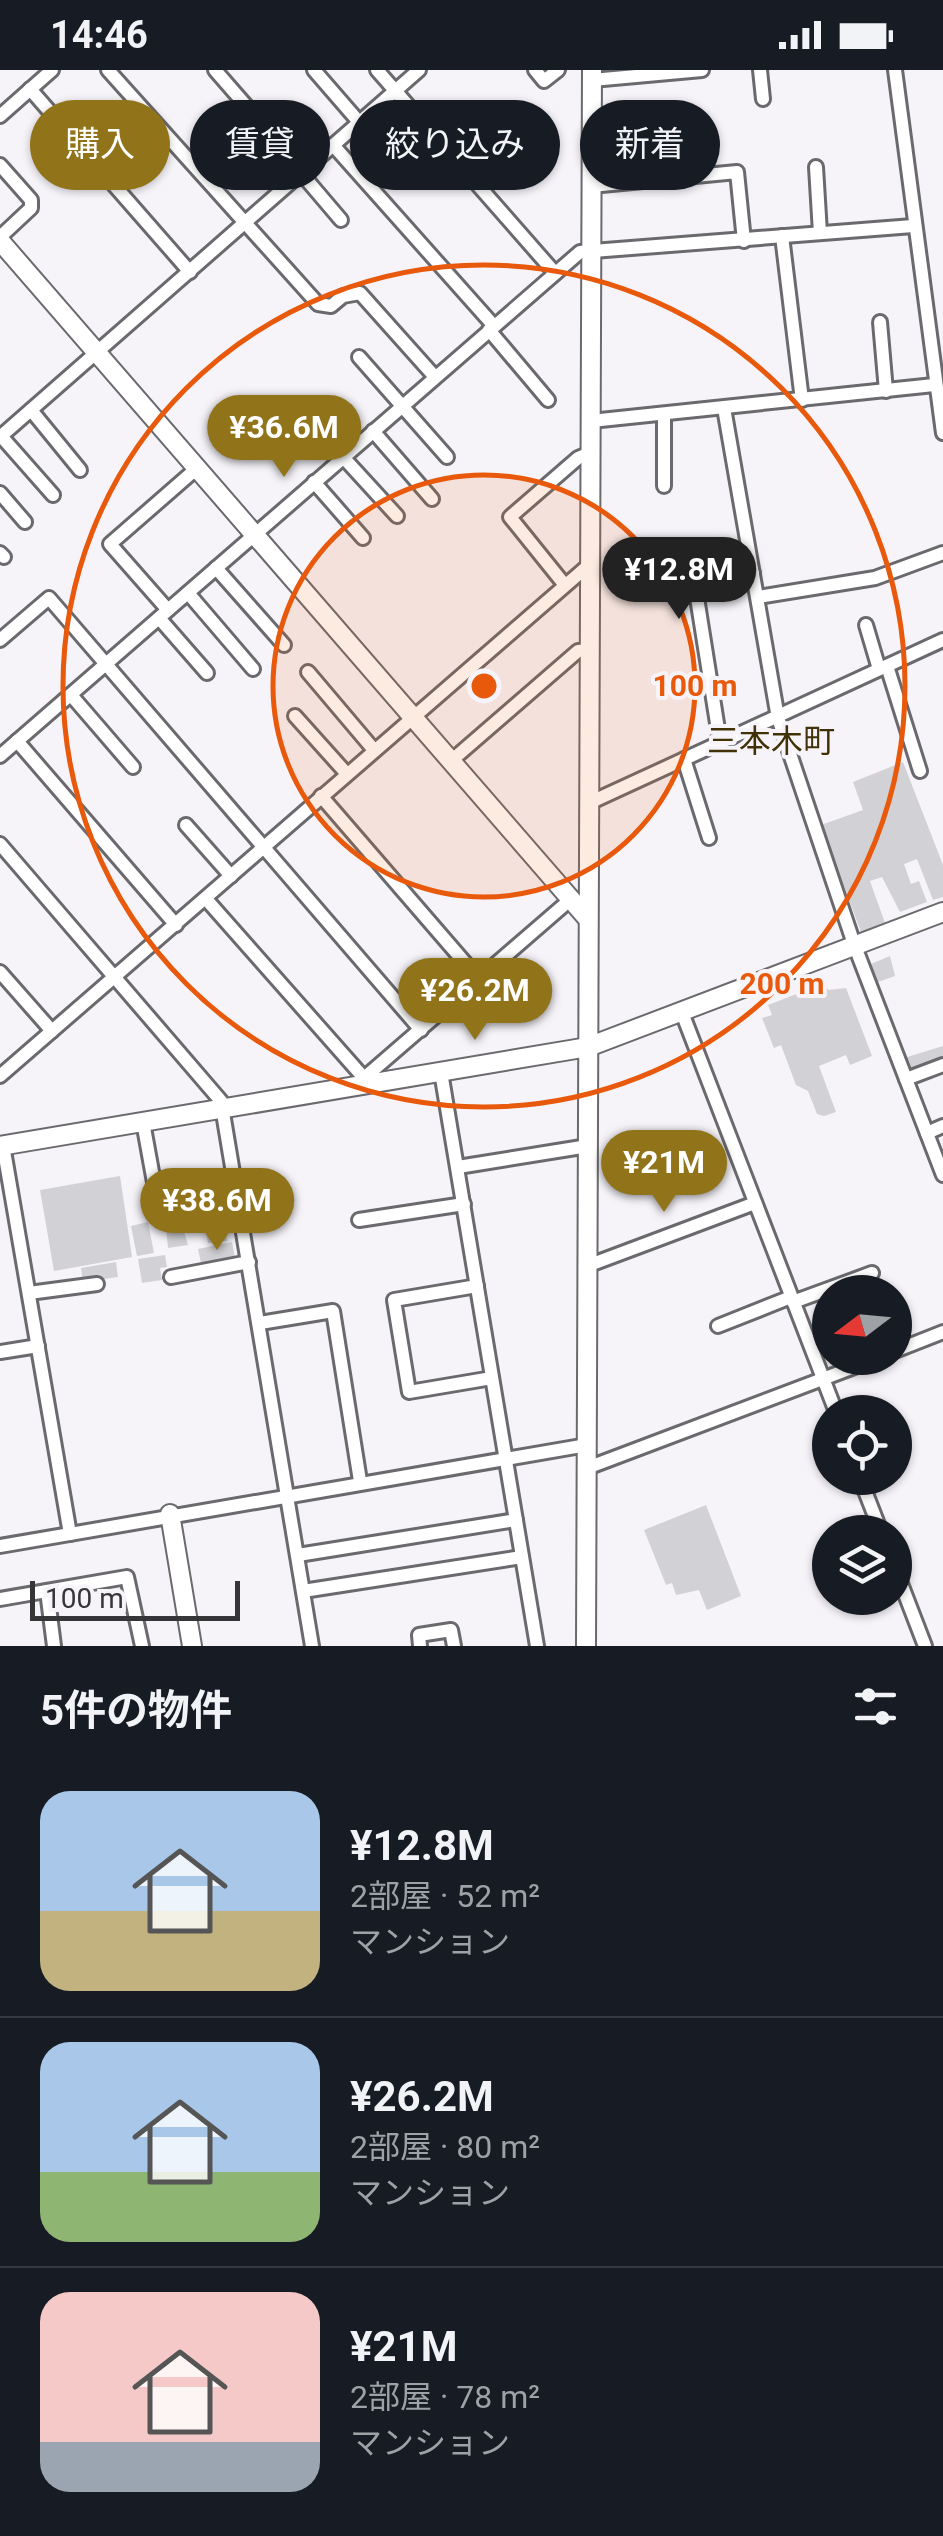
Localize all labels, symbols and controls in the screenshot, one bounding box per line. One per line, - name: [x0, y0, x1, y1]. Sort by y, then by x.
- text: 14:46: [50, 13, 148, 57]
- chip: 購入: [30, 100, 170, 190]
- chip: 賃貸: [190, 100, 330, 190]
- chip: 絞り込み: [350, 100, 560, 190]
- chip: 新着: [580, 100, 720, 190]
- pin: ¥36.6M: [203, 395, 365, 480]
- text: ¥36.6M: [229, 408, 339, 446]
- pin: ¥12.8M: [598, 537, 760, 622]
- text: ¥12.8M: [624, 550, 734, 588]
- centre of rings: [466, 668, 502, 704]
- text: 100 m: [652, 668, 738, 703]
- district label: 三本木町: [707, 722, 835, 760]
- pin: ¥26.2M: [394, 958, 556, 1043]
- text: 200 m: [739, 966, 825, 1001]
- text: ¥26.2M: [420, 971, 530, 1009]
- pin: ¥21M: [605, 1130, 723, 1215]
- text: ¥21M: [623, 1143, 705, 1181]
- pin: ¥38.6M: [136, 1168, 298, 1253]
- text: ¥38.6M: [162, 1181, 272, 1219]
- north arrow: [812, 1275, 912, 1375]
- map controls: [812, 1275, 912, 1615]
- button: locate: [812, 1395, 912, 1495]
- button: layers: [812, 1515, 912, 1615]
- scale bar: [30, 1576, 240, 1620]
- text: 100 m: [45, 1582, 124, 1615]
- icon: filters: [848, 1679, 903, 1734]
- text: 5件の物件: [40, 1686, 232, 1735]
- text: ¥12.8M: [350, 1821, 494, 1870]
- icon: home: [120, 1831, 240, 1951]
- text: 2部屋 · 52 m²: [350, 1877, 540, 1915]
- text: マンション: [350, 1923, 510, 1961]
- text: ¥26.2M: [350, 2072, 494, 2121]
- icon: home: [120, 2082, 240, 2202]
- text: 2部屋 · 80 m²: [350, 2128, 540, 2166]
- text: マンション: [350, 2174, 510, 2212]
- text: ¥21M: [350, 2322, 457, 2371]
- icon: home: [120, 2332, 240, 2452]
- text: 2部屋 · 78 m²: [350, 2378, 540, 2416]
- text: マンション: [350, 2424, 510, 2462]

